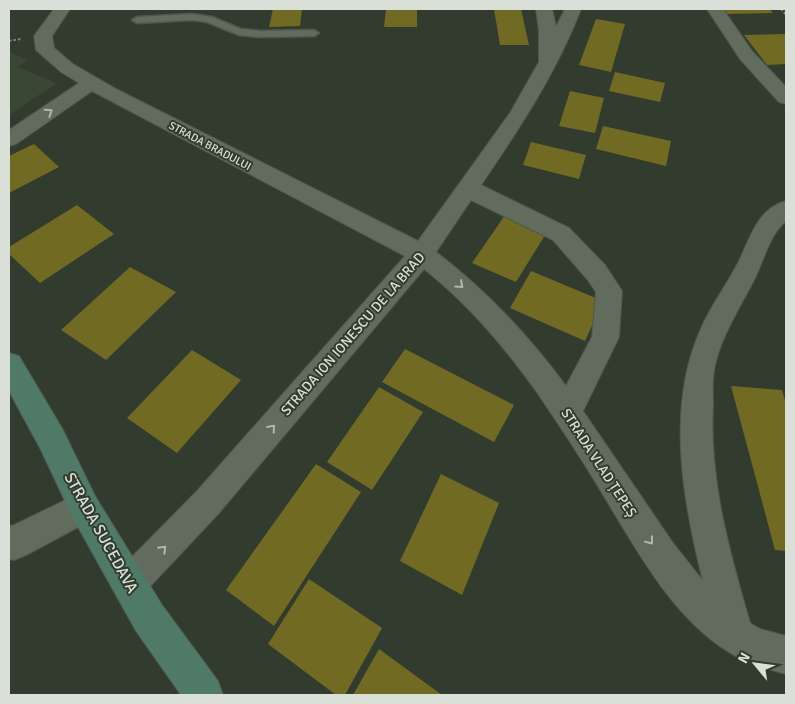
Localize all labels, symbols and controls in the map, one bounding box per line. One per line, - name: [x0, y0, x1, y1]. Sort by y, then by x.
- one-way arrow: [43, 109, 53, 118]
- street label: STRADA BRADULUI: [167, 119, 253, 173]
- street label: STRADA ION IONESCU DE LA BRAD: [278, 249, 428, 419]
- one-way arrow: [455, 279, 464, 288]
- street label: STRADA VLAD ȚEPEȘ: [558, 405, 641, 521]
- one-way arrow: [266, 425, 275, 434]
- street label: STRADA SUCEDAVA: [60, 469, 142, 597]
- one-way arrow: [645, 535, 653, 544]
- one-way arrow: [158, 546, 167, 555]
- north arrow: [730, 639, 780, 689]
- text: N: [734, 650, 754, 666]

